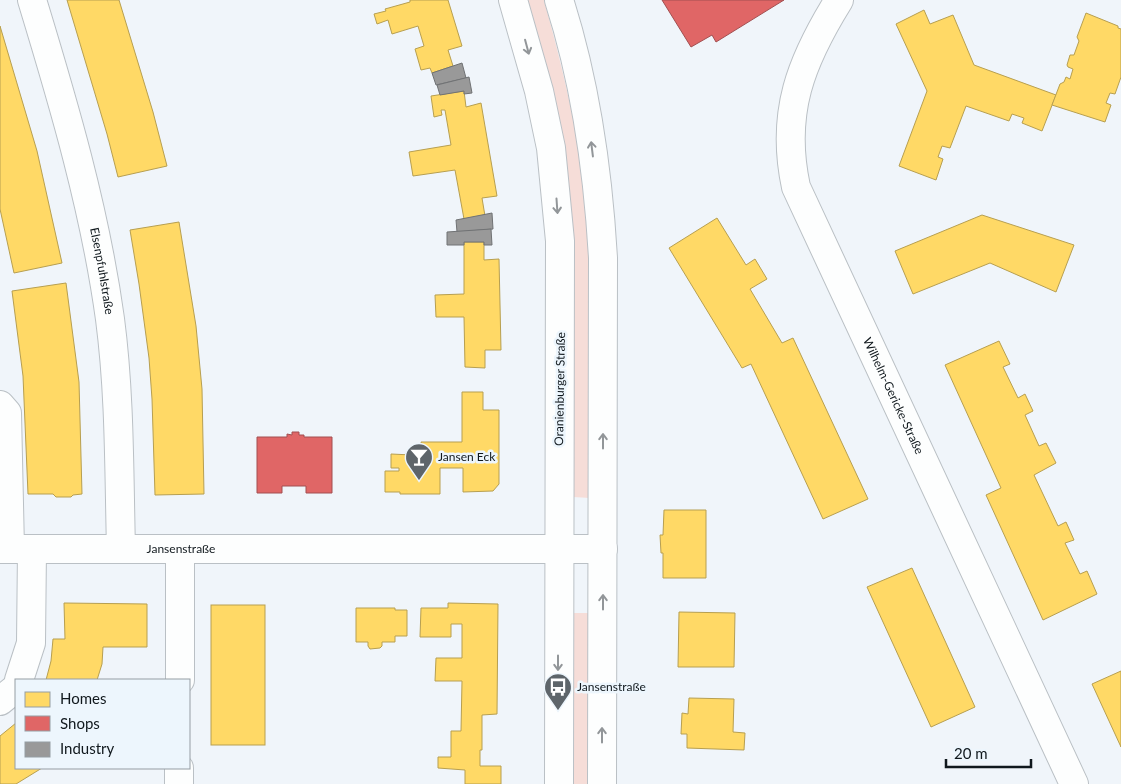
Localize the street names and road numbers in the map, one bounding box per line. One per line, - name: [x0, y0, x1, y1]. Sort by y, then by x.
- street label: Elsenpfuhlstraße: [87, 226, 117, 315]
- street label: Oranienburger Straße: [551, 332, 568, 446]
- street label: Wilhelm-Gericke-Straße: [860, 335, 927, 456]
- street label: Jansenstraße: [147, 541, 215, 556]

